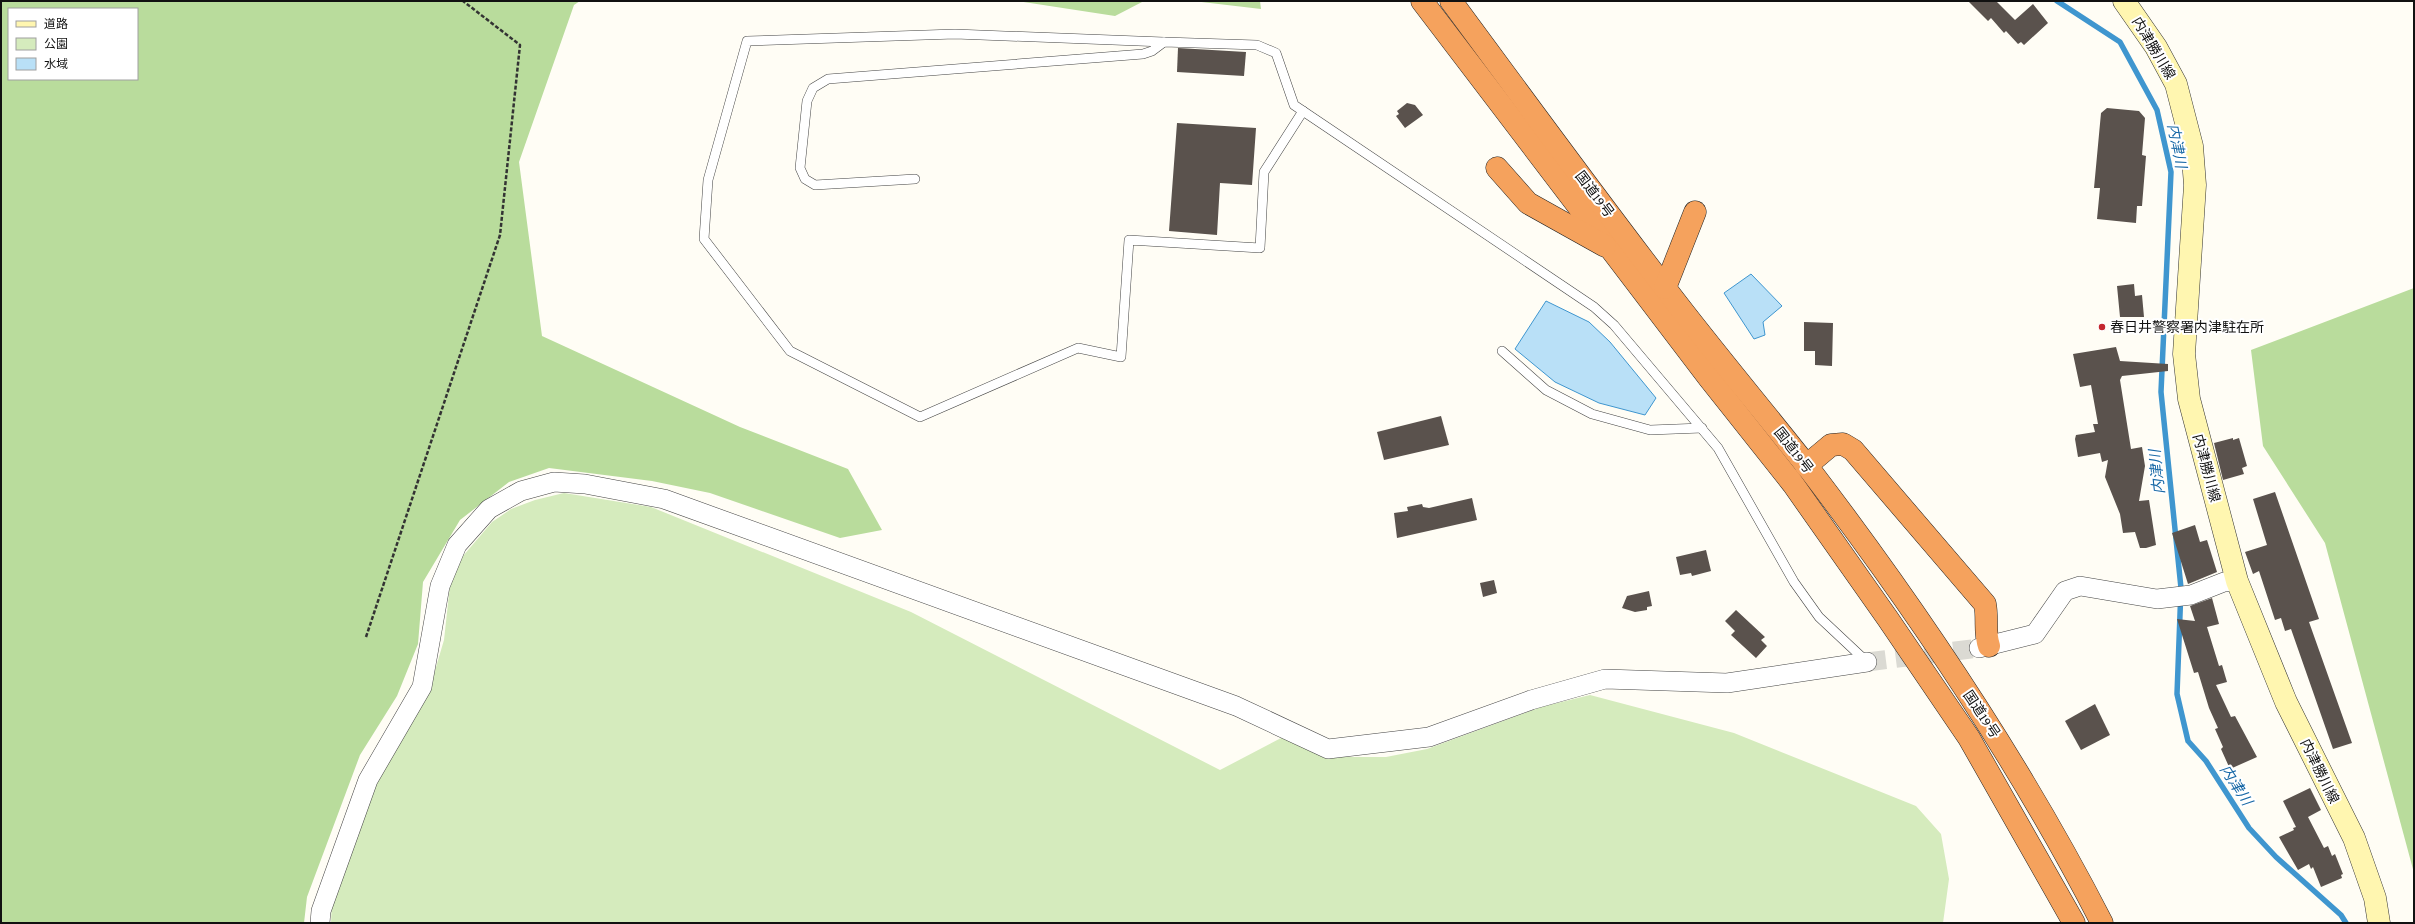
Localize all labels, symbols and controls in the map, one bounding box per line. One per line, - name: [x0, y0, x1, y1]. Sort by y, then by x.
- legend: [8, 8, 138, 80]
- street label: 内津勝川線: [2129, 14, 2179, 82]
- text: 道路: [44, 17, 68, 31]
- text: 公園: [44, 37, 68, 51]
- text: 水域: [44, 57, 68, 71]
- water label: 内津川: [2165, 122, 2190, 172]
- street label: 国道19号: [1572, 168, 1618, 220]
- place label: 春日井警察署内津駐在所: [2110, 319, 2264, 335]
- marker: 春日井警察署内津駐在所: [2097, 322, 2107, 332]
- street label: 国道19号: [1771, 424, 1817, 476]
- street label: 内津勝川線: [2190, 432, 2224, 504]
- water label: 内津川: [2146, 447, 2167, 495]
- street label: 国道19号: [1960, 687, 2004, 741]
- street label: 内津勝川線: [2297, 736, 2343, 806]
- water label: 内津川: [2217, 762, 2256, 810]

